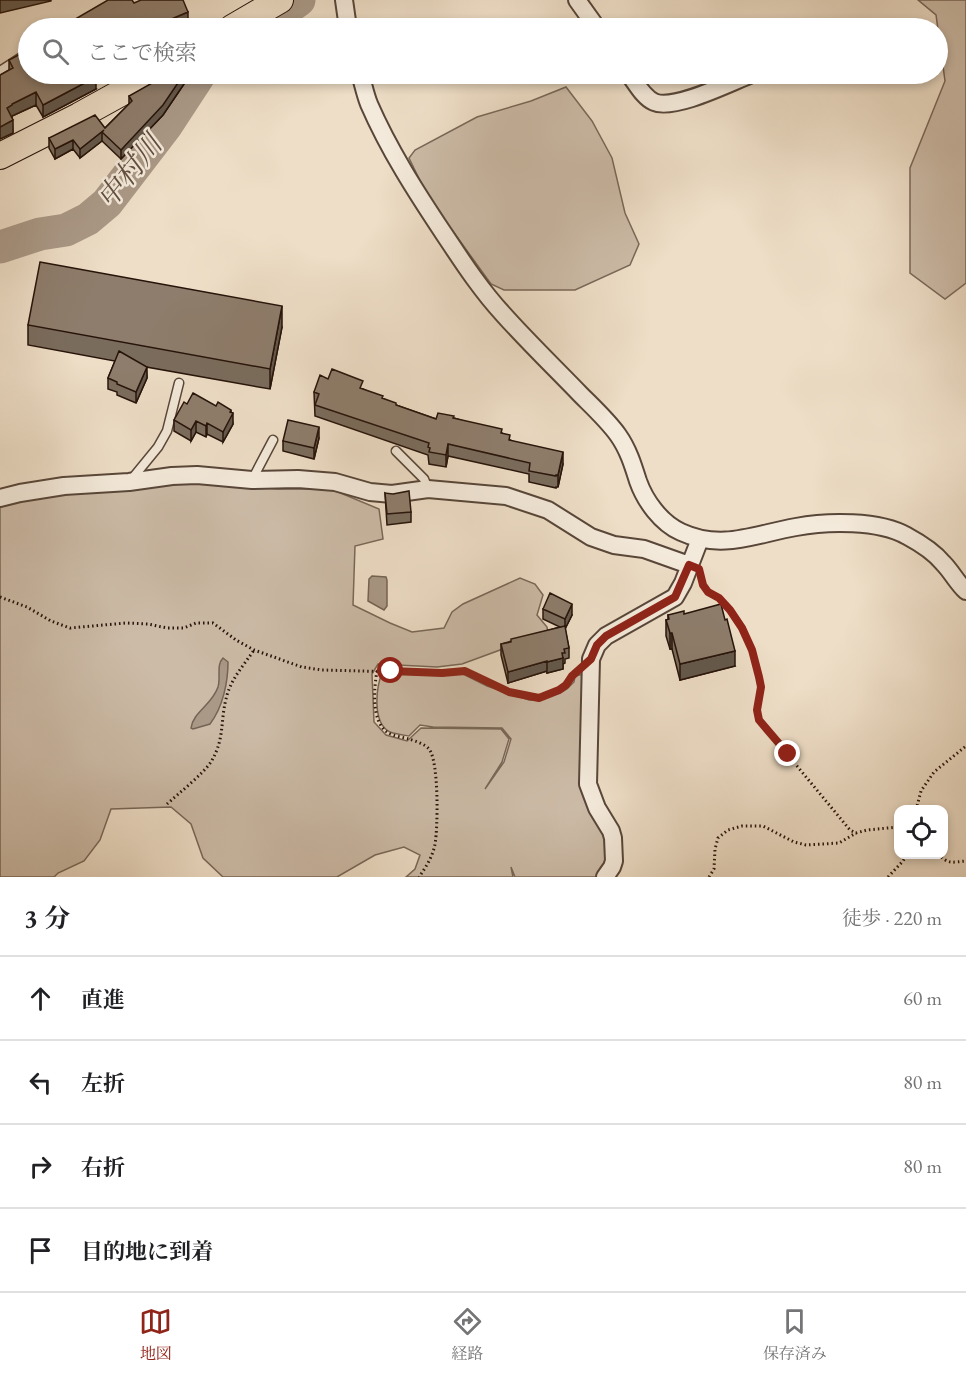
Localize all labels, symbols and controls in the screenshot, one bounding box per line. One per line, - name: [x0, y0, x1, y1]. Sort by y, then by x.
- search box: [18, 18, 948, 84]
- icon: search: [39, 35, 72, 68]
- text: ここで検索: [87, 38, 197, 67]
- water label: 中村川: [89, 125, 171, 215]
- route start: [377, 657, 403, 683]
- route end: [774, 740, 800, 766]
- map controls: [894, 805, 948, 859]
- button: locate: [894, 805, 948, 859]
- text: 3 分: [24, 901, 70, 935]
- text: 徒歩 · 220 m: [842, 905, 942, 931]
- icon: ahead: [24, 982, 57, 1015]
- text: 直進: [81, 985, 125, 1014]
- text: 60 m: [903, 985, 942, 1011]
- icon: left: [24, 1066, 57, 1099]
- text: 左折: [81, 1069, 125, 1098]
- text: 80 m: [903, 1069, 942, 1095]
- icon: right: [24, 1150, 57, 1183]
- text: 右折: [81, 1153, 125, 1182]
- text: 80 m: [903, 1153, 942, 1179]
- icon: arrive: [24, 1234, 57, 1267]
- text: 目的地に到着: [81, 1237, 213, 1266]
- tab: 地図: [139, 1305, 172, 1364]
- tab: 経路: [451, 1305, 484, 1364]
- tab: 保存済み: [763, 1305, 827, 1364]

